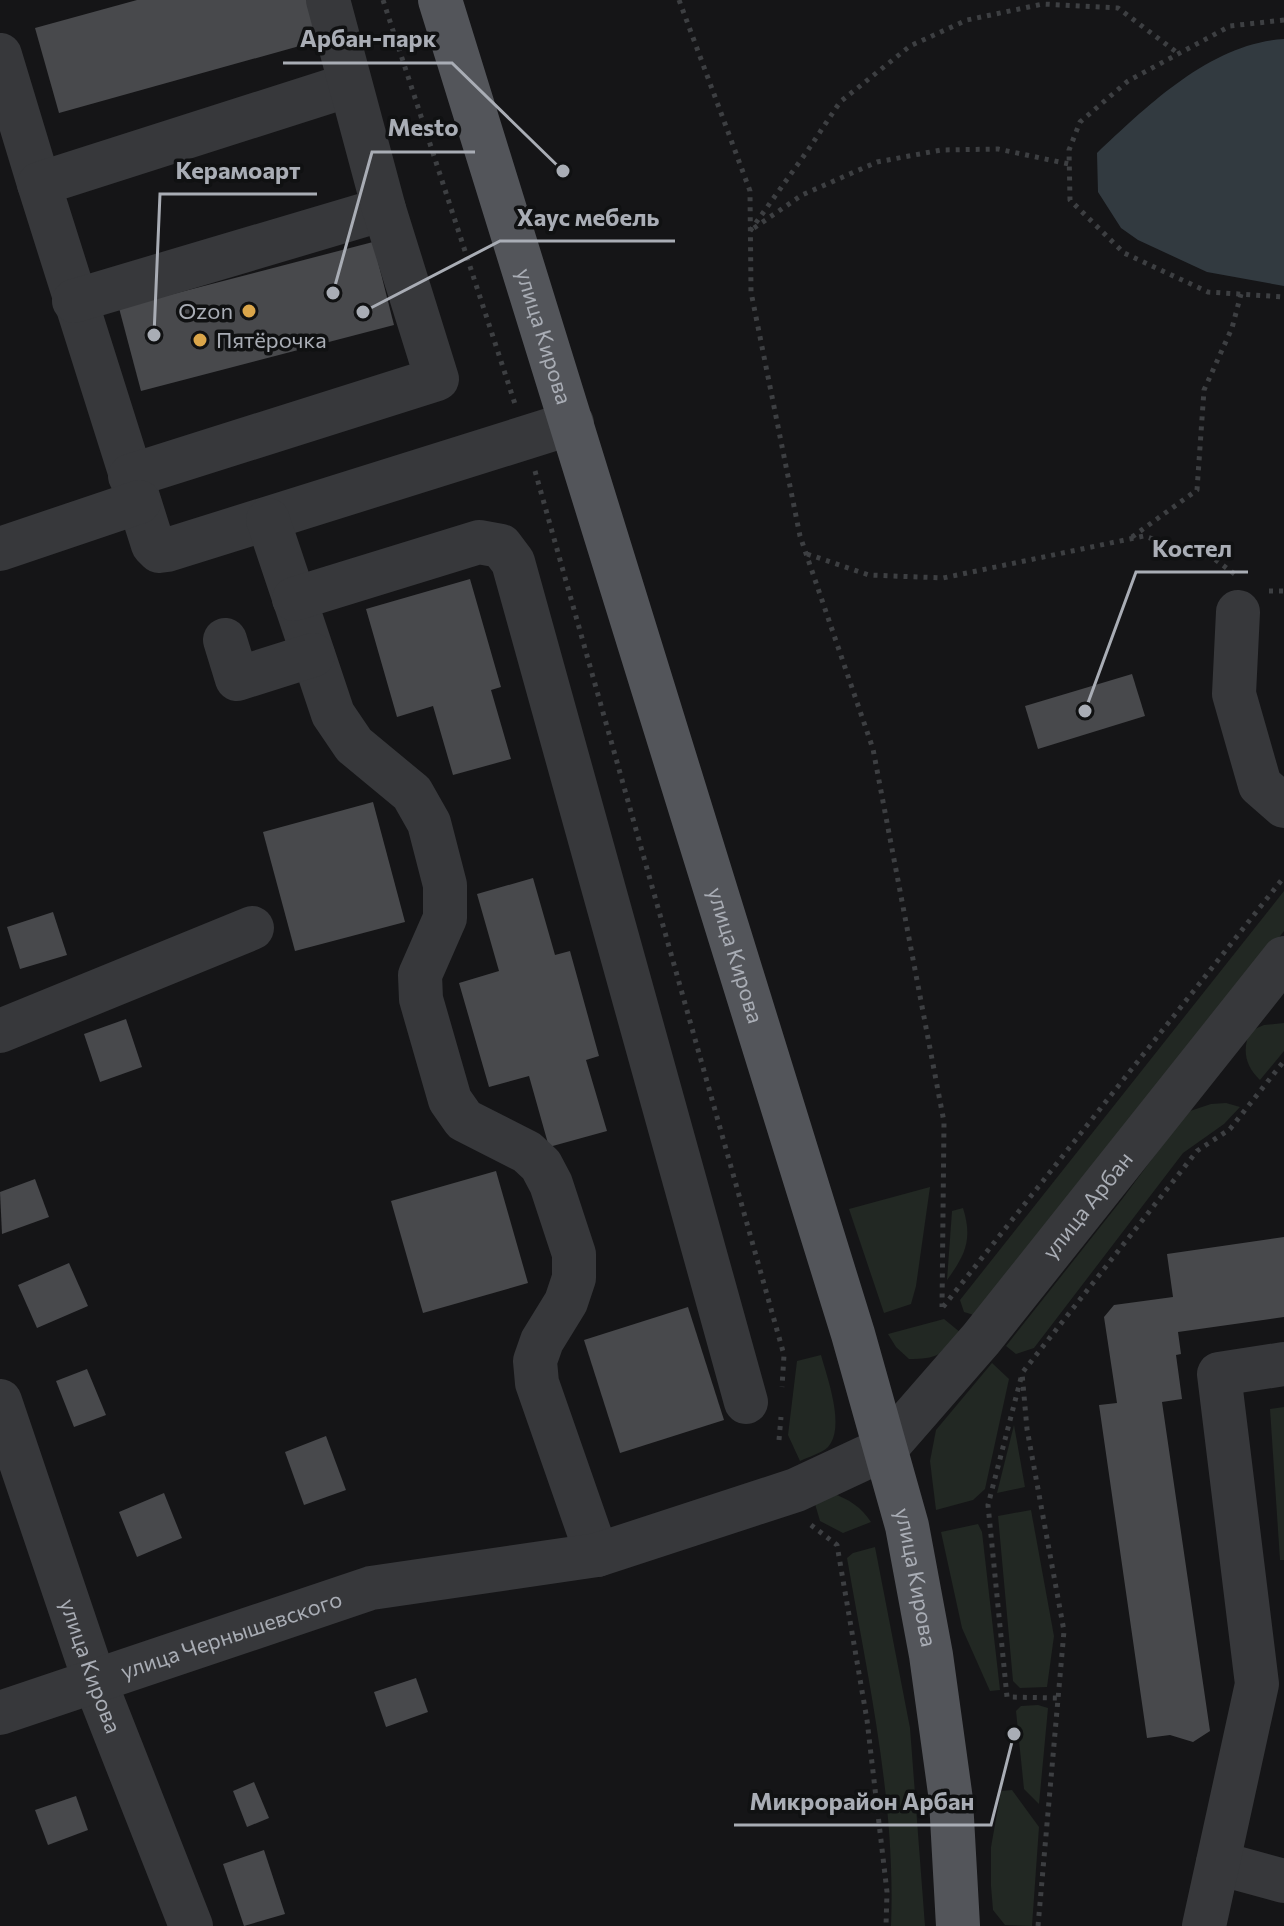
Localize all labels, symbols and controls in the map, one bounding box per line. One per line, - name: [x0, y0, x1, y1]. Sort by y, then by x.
- callout: Арбан-парк: [283, 15, 452, 63]
- text: Арбан-парк: [300, 23, 437, 52]
- callout: Mesto: [372, 104, 475, 152]
- text: Mesto: [387, 112, 459, 141]
- callout: Керамоарт: [160, 146, 317, 194]
- text: Керамоарт: [175, 155, 301, 184]
- callout: Хаус мебель: [500, 193, 675, 241]
- text: Хаус мебель: [517, 202, 659, 231]
- street label: улица Кирова: [511, 265, 578, 407]
- place label: Ozon: [178, 297, 233, 324]
- marker: Ozon: [240, 302, 258, 320]
- place label: Пятёрочка: [216, 326, 327, 353]
- marker: Пятёрочка: [191, 331, 209, 349]
- callout: Костел: [1136, 524, 1248, 572]
- text: Костел: [1152, 533, 1232, 562]
- street label: улица Кирова: [702, 884, 770, 1026]
- street label: улица Арбан: [1036, 1146, 1138, 1264]
- street label: улица Кирова: [890, 1505, 943, 1649]
- street label: улица Чернышевского: [117, 1585, 345, 1684]
- street label: улица Кирова: [55, 1595, 128, 1737]
- callout: Микрорайон Арбан: [734, 1777, 991, 1825]
- text: Микрорайон Арбан: [750, 1786, 974, 1815]

